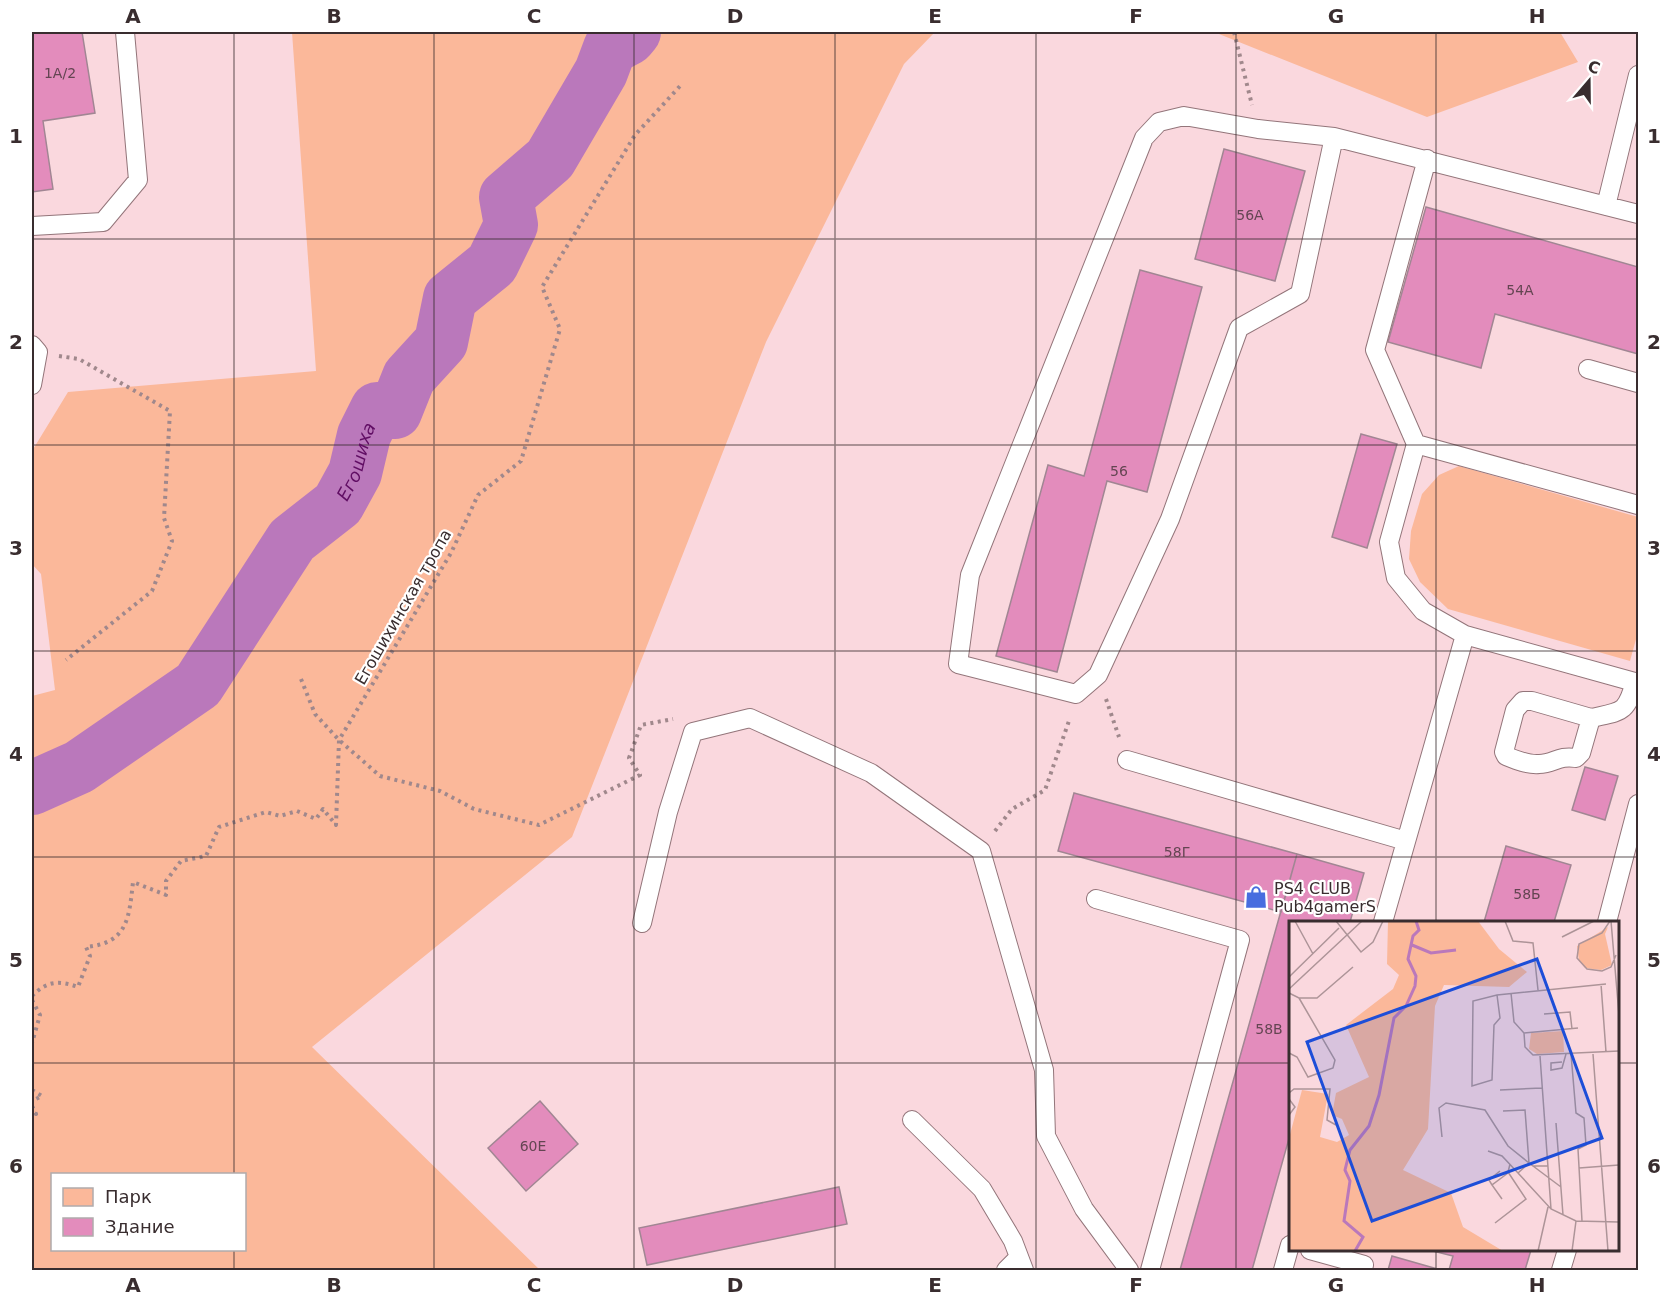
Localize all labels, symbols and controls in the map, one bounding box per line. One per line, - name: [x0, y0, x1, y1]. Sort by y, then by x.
- text: A: [125, 4, 141, 28]
- text: B: [326, 4, 342, 28]
- text: C: [527, 4, 541, 28]
- text: D: [727, 4, 743, 28]
- text: E: [928, 4, 942, 28]
- text: F: [1129, 4, 1143, 28]
- text: G: [1328, 4, 1344, 28]
- text: H: [1529, 4, 1545, 28]
- north arrow: [1559, 51, 1619, 111]
- text: С: [1585, 56, 1603, 78]
- house number: 1А/2: [44, 65, 76, 81]
- text: 1: [9, 124, 23, 148]
- text: 1: [1647, 124, 1661, 148]
- house number: 56А: [1236, 207, 1264, 223]
- house number: 54А: [1506, 282, 1534, 298]
- text: 2: [9, 330, 23, 354]
- text: 2: [1647, 330, 1661, 354]
- water label: Егошиха: [332, 418, 379, 504]
- house number: 56: [1110, 463, 1128, 479]
- street label: Егошихинская тропа: [351, 526, 455, 688]
- text: 3: [9, 536, 23, 560]
- text: 3: [1647, 536, 1661, 560]
- text: 4: [9, 742, 23, 766]
- text: 4: [1647, 742, 1661, 766]
- house number: 58Г: [1164, 844, 1190, 860]
- place label: PS4 CLUB Pub4gamerS: [1274, 879, 1376, 916]
- shop icon: PS4 CLUB Pub4gamerS: [1243, 884, 1269, 910]
- house number: 58Б: [1513, 886, 1541, 902]
- inset map: [1289, 921, 1619, 1251]
- text: 5: [9, 948, 23, 972]
- text: 5: [1647, 948, 1661, 972]
- house number: 58В: [1255, 1021, 1283, 1037]
- house number: 60Е: [520, 1138, 546, 1154]
- text: 6: [9, 1154, 23, 1178]
- text: 6: [1647, 1154, 1661, 1178]
- legend: [51, 1173, 246, 1251]
- text: Парк: [105, 1186, 152, 1207]
- text: Здание: [105, 1216, 175, 1237]
- text: A: [125, 1273, 141, 1297]
- text: B: [326, 1273, 342, 1297]
- text: C: [527, 1273, 541, 1297]
- text: D: [727, 1273, 743, 1297]
- text: E: [928, 1273, 942, 1297]
- text: F: [1129, 1273, 1143, 1297]
- text: G: [1328, 1273, 1344, 1297]
- text: H: [1529, 1273, 1545, 1297]

